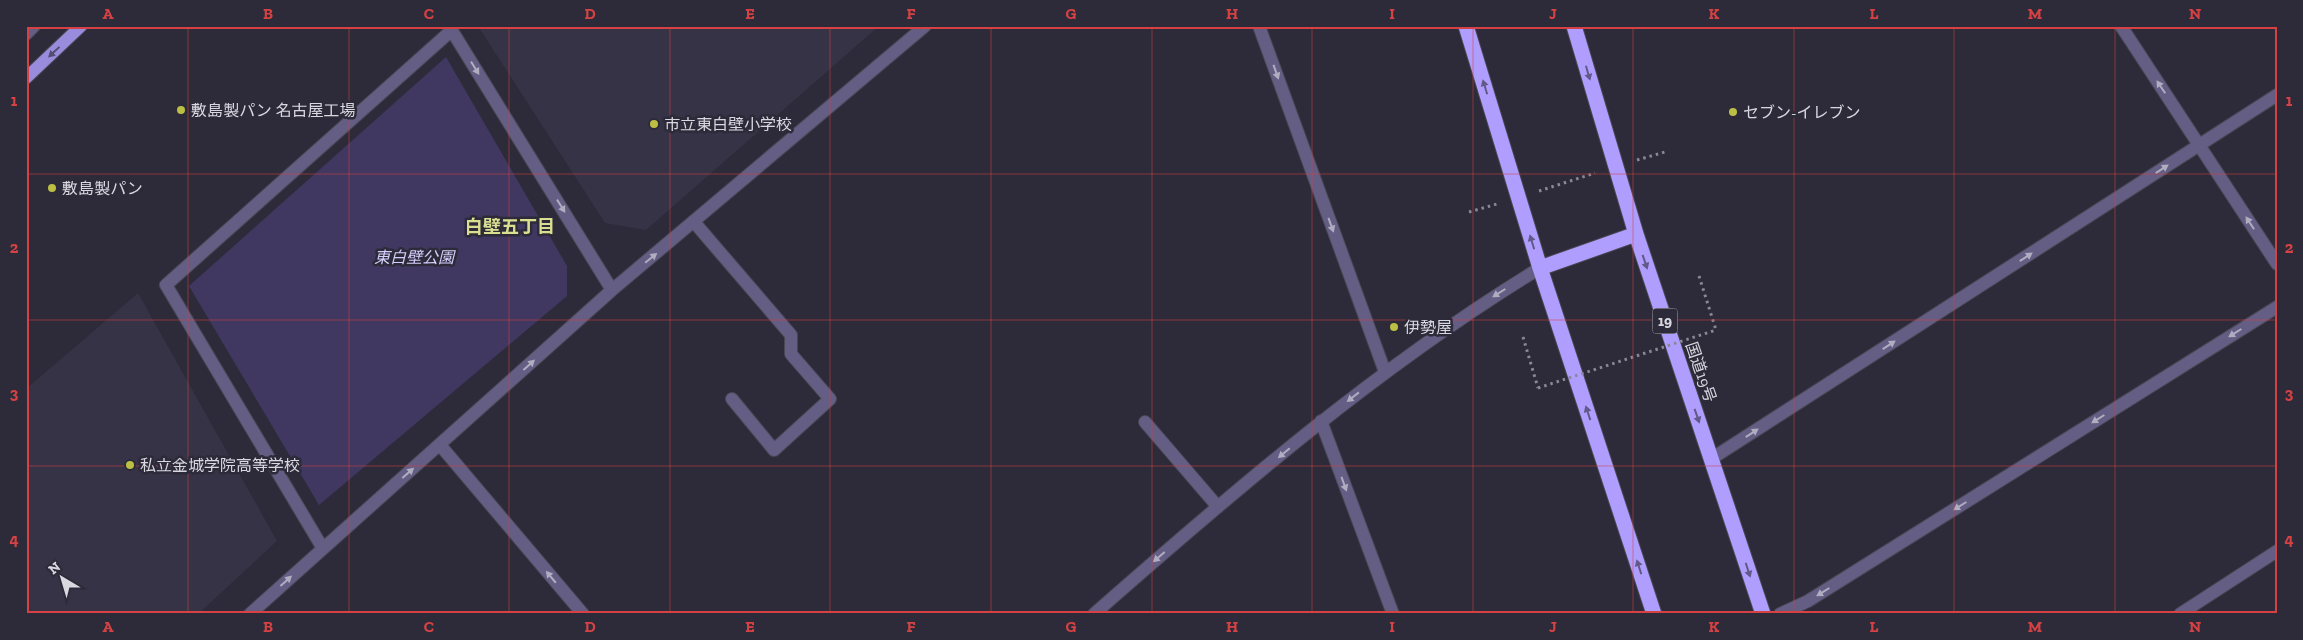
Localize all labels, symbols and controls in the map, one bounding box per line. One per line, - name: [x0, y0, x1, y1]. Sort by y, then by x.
- text: A: [103, 4, 114, 23]
- text: B: [263, 4, 273, 23]
- text: C: [424, 4, 434, 23]
- text: D: [584, 4, 596, 23]
- text: E: [745, 4, 755, 23]
- text: F: [906, 4, 916, 23]
- text: G: [1066, 4, 1077, 23]
- text: H: [1226, 4, 1238, 23]
- text: I: [1389, 4, 1395, 23]
- text: J: [1549, 4, 1557, 23]
- text: K: [1709, 4, 1720, 23]
- text: L: [1870, 4, 1879, 23]
- text: M: [2028, 4, 2042, 23]
- text: N: [2189, 4, 2201, 23]
- one-way arrow: [48, 46, 60, 58]
- one-way arrow: [471, 61, 480, 74]
- one-way arrow: [1272, 65, 1280, 80]
- one-way arrow: [1585, 66, 1593, 81]
- one-way arrow: [1480, 79, 1488, 94]
- one-way arrow: [2156, 80, 2166, 94]
- text: 1: [11, 91, 18, 110]
- text: 1: [2286, 91, 2293, 110]
- place label: 敷島製パン 名古屋工場: [191, 101, 355, 120]
- place label: セブン-イレブン: [1743, 103, 1861, 122]
- marker: 敷島製パン 名古屋工場: [175, 104, 187, 116]
- marker: セブン-イレブン: [1727, 106, 1739, 118]
- place label: 市立東白壁小学校: [664, 115, 792, 134]
- marker: 市立東白壁小学校: [648, 118, 660, 130]
- one-way arrow: [2156, 164, 2169, 174]
- place label: 敷島製パン: [62, 179, 143, 198]
- marker: 敷島製パン: [46, 182, 58, 194]
- one-way arrow: [556, 199, 565, 212]
- district label: 白壁五丁目: [465, 216, 555, 238]
- one-way arrow: [2245, 216, 2255, 230]
- one-way arrow: [1327, 218, 1335, 233]
- one-way arrow: [1528, 234, 1536, 249]
- text: 2: [10, 238, 19, 257]
- text: 2: [2285, 238, 2294, 257]
- park label: 東白壁公園: [374, 248, 456, 267]
- one-way arrow: [2019, 252, 2032, 262]
- one-way arrow: [645, 253, 657, 264]
- one-way arrow: [1641, 255, 1649, 270]
- one-way arrow: [1492, 289, 1505, 298]
- road number: 19: [1652, 308, 1678, 334]
- place label: 伊勢屋: [1404, 318, 1452, 337]
- marker: 伊勢屋: [1388, 321, 1400, 333]
- one-way arrow: [2229, 328, 2242, 338]
- street label: 国道19号: [1682, 339, 1720, 405]
- one-way arrow: [1882, 340, 1896, 350]
- one-way arrow: [522, 359, 534, 371]
- text: 3: [10, 384, 19, 403]
- text: 3: [2285, 384, 2294, 403]
- one-way arrow: [1346, 392, 1360, 402]
- one-way arrow: [1584, 405, 1592, 420]
- one-way arrow: [1693, 409, 1701, 424]
- one-way arrow: [2091, 415, 2104, 424]
- one-way arrow: [1746, 428, 1759, 437]
- one-way arrow: [1278, 447, 1291, 458]
- place label: 私立金城学院高等学校: [140, 456, 300, 475]
- marker: 私立金城学院高等学校: [124, 459, 136, 471]
- one-way arrow: [401, 468, 414, 479]
- one-way arrow: [1341, 476, 1349, 491]
- one-way arrow: [1954, 501, 1967, 510]
- text: 4: [9, 530, 19, 549]
- text: 4: [2284, 530, 2294, 549]
- one-way arrow: [1153, 551, 1166, 562]
- north arrow: [38, 552, 88, 602]
- text: N: [45, 558, 64, 578]
- one-way arrow: [1635, 560, 1642, 575]
- one-way arrow: [1745, 563, 1752, 578]
- one-way arrow: [545, 571, 557, 583]
- one-way arrow: [279, 575, 291, 587]
- one-way arrow: [1816, 587, 1829, 597]
- text: A: [103, 617, 114, 636]
- text: B: [263, 617, 273, 636]
- text: C: [424, 617, 434, 636]
- text: D: [584, 617, 596, 636]
- text: E: [745, 617, 755, 636]
- text: F: [906, 617, 916, 636]
- text: G: [1066, 617, 1077, 636]
- text: H: [1226, 617, 1238, 636]
- text: I: [1389, 617, 1395, 636]
- text: J: [1549, 617, 1557, 636]
- text: K: [1709, 617, 1720, 636]
- text: L: [1870, 617, 1879, 636]
- text: M: [2028, 617, 2042, 636]
- text: N: [2189, 617, 2201, 636]

